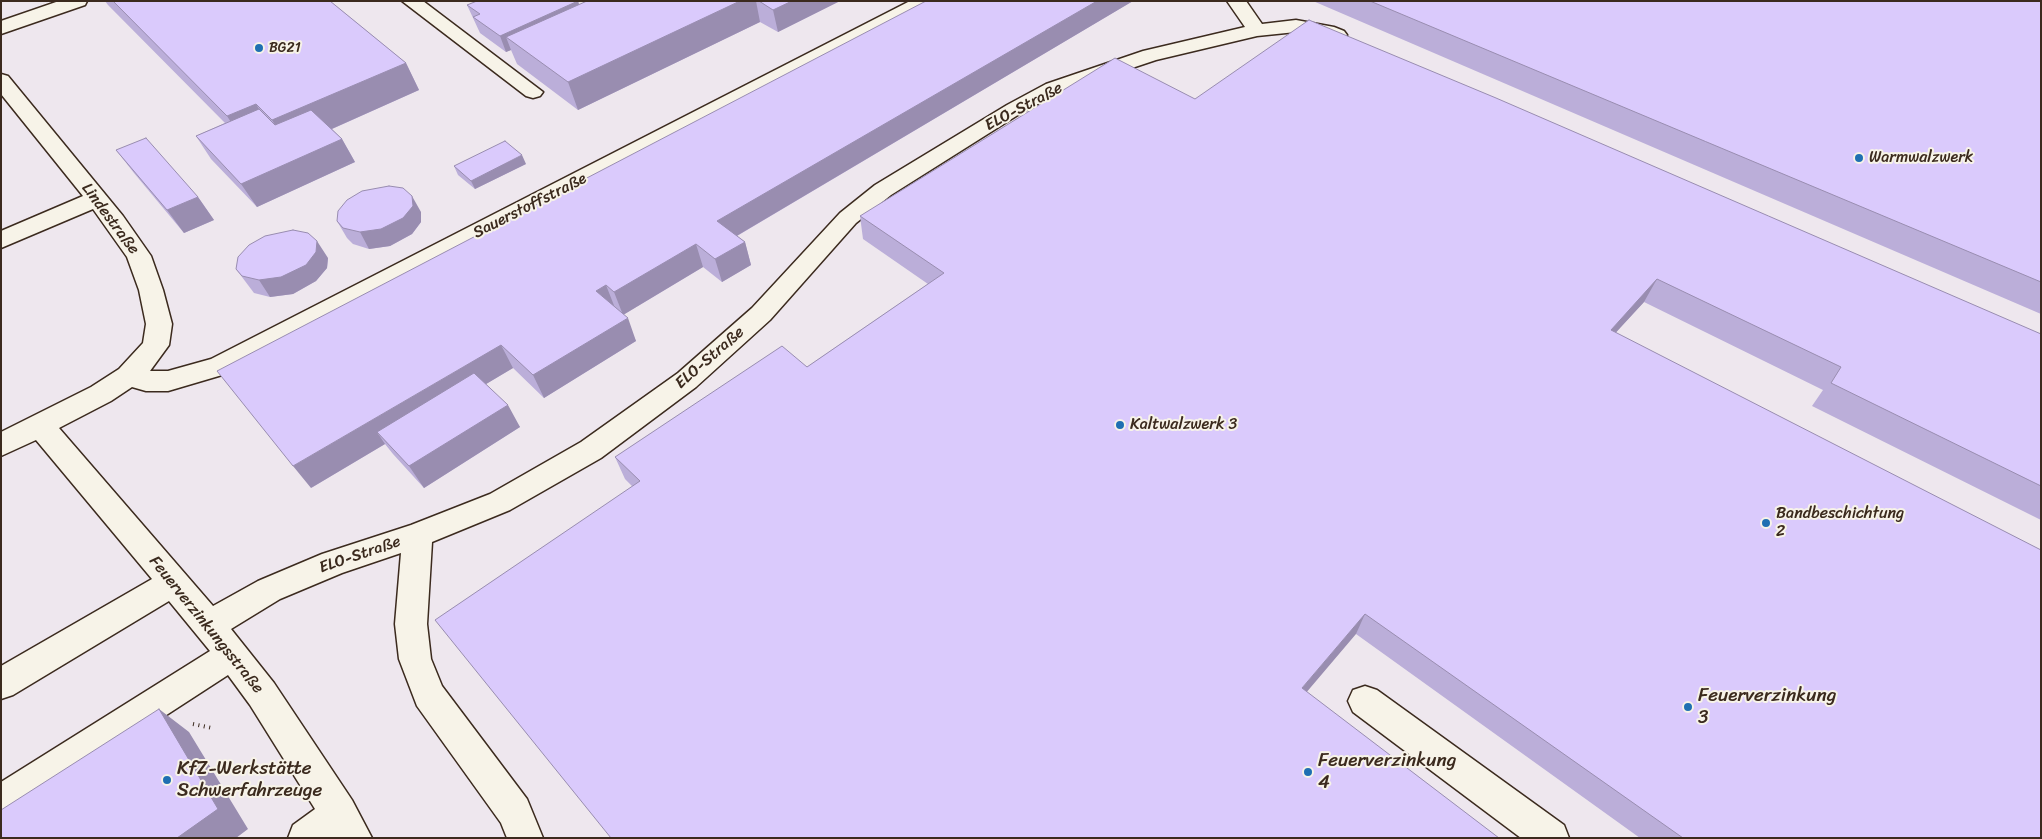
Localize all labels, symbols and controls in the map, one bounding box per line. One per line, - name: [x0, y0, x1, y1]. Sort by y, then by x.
- place label: BG21: [269, 40, 301, 56]
- marker: BG21: [253, 42, 265, 54]
- street label: ELO-Straße: [982, 79, 1066, 135]
- place label: Warmwalzwerk: [1869, 148, 1973, 168]
- marker: Warmwalzwerk: [1853, 152, 1865, 164]
- street label: Sauerstoffstraße: [470, 169, 590, 243]
- street label: Lindestraße: [77, 179, 143, 259]
- street label: ELO-Straße: [672, 323, 748, 393]
- place label: Kaltwalzwerk 3: [1130, 415, 1237, 435]
- marker: Kaltwalzwerk 3: [1114, 419, 1126, 431]
- place label: Bandbeschichtung 2: [1776, 504, 1904, 542]
- marker: Bandbeschichtung 2: [1760, 517, 1772, 529]
- street label: ELO-Straße: [317, 532, 403, 578]
- street label: Feuerverzinkungsstraße: [145, 552, 267, 698]
- place label: Feuerverzinkung 3: [1698, 685, 1836, 729]
- marker: Feuerverzinkung 3: [1682, 701, 1694, 713]
- place label: Feuerverzinkung 4: [1318, 750, 1456, 794]
- place label: KfZ-Werkstätte Schwerfahrzeuge: [177, 758, 322, 802]
- marker: Feuerverzinkung 4: [1302, 766, 1314, 778]
- marker: KfZ-Werkstätte Schwerfahrzeuge: [161, 774, 173, 786]

